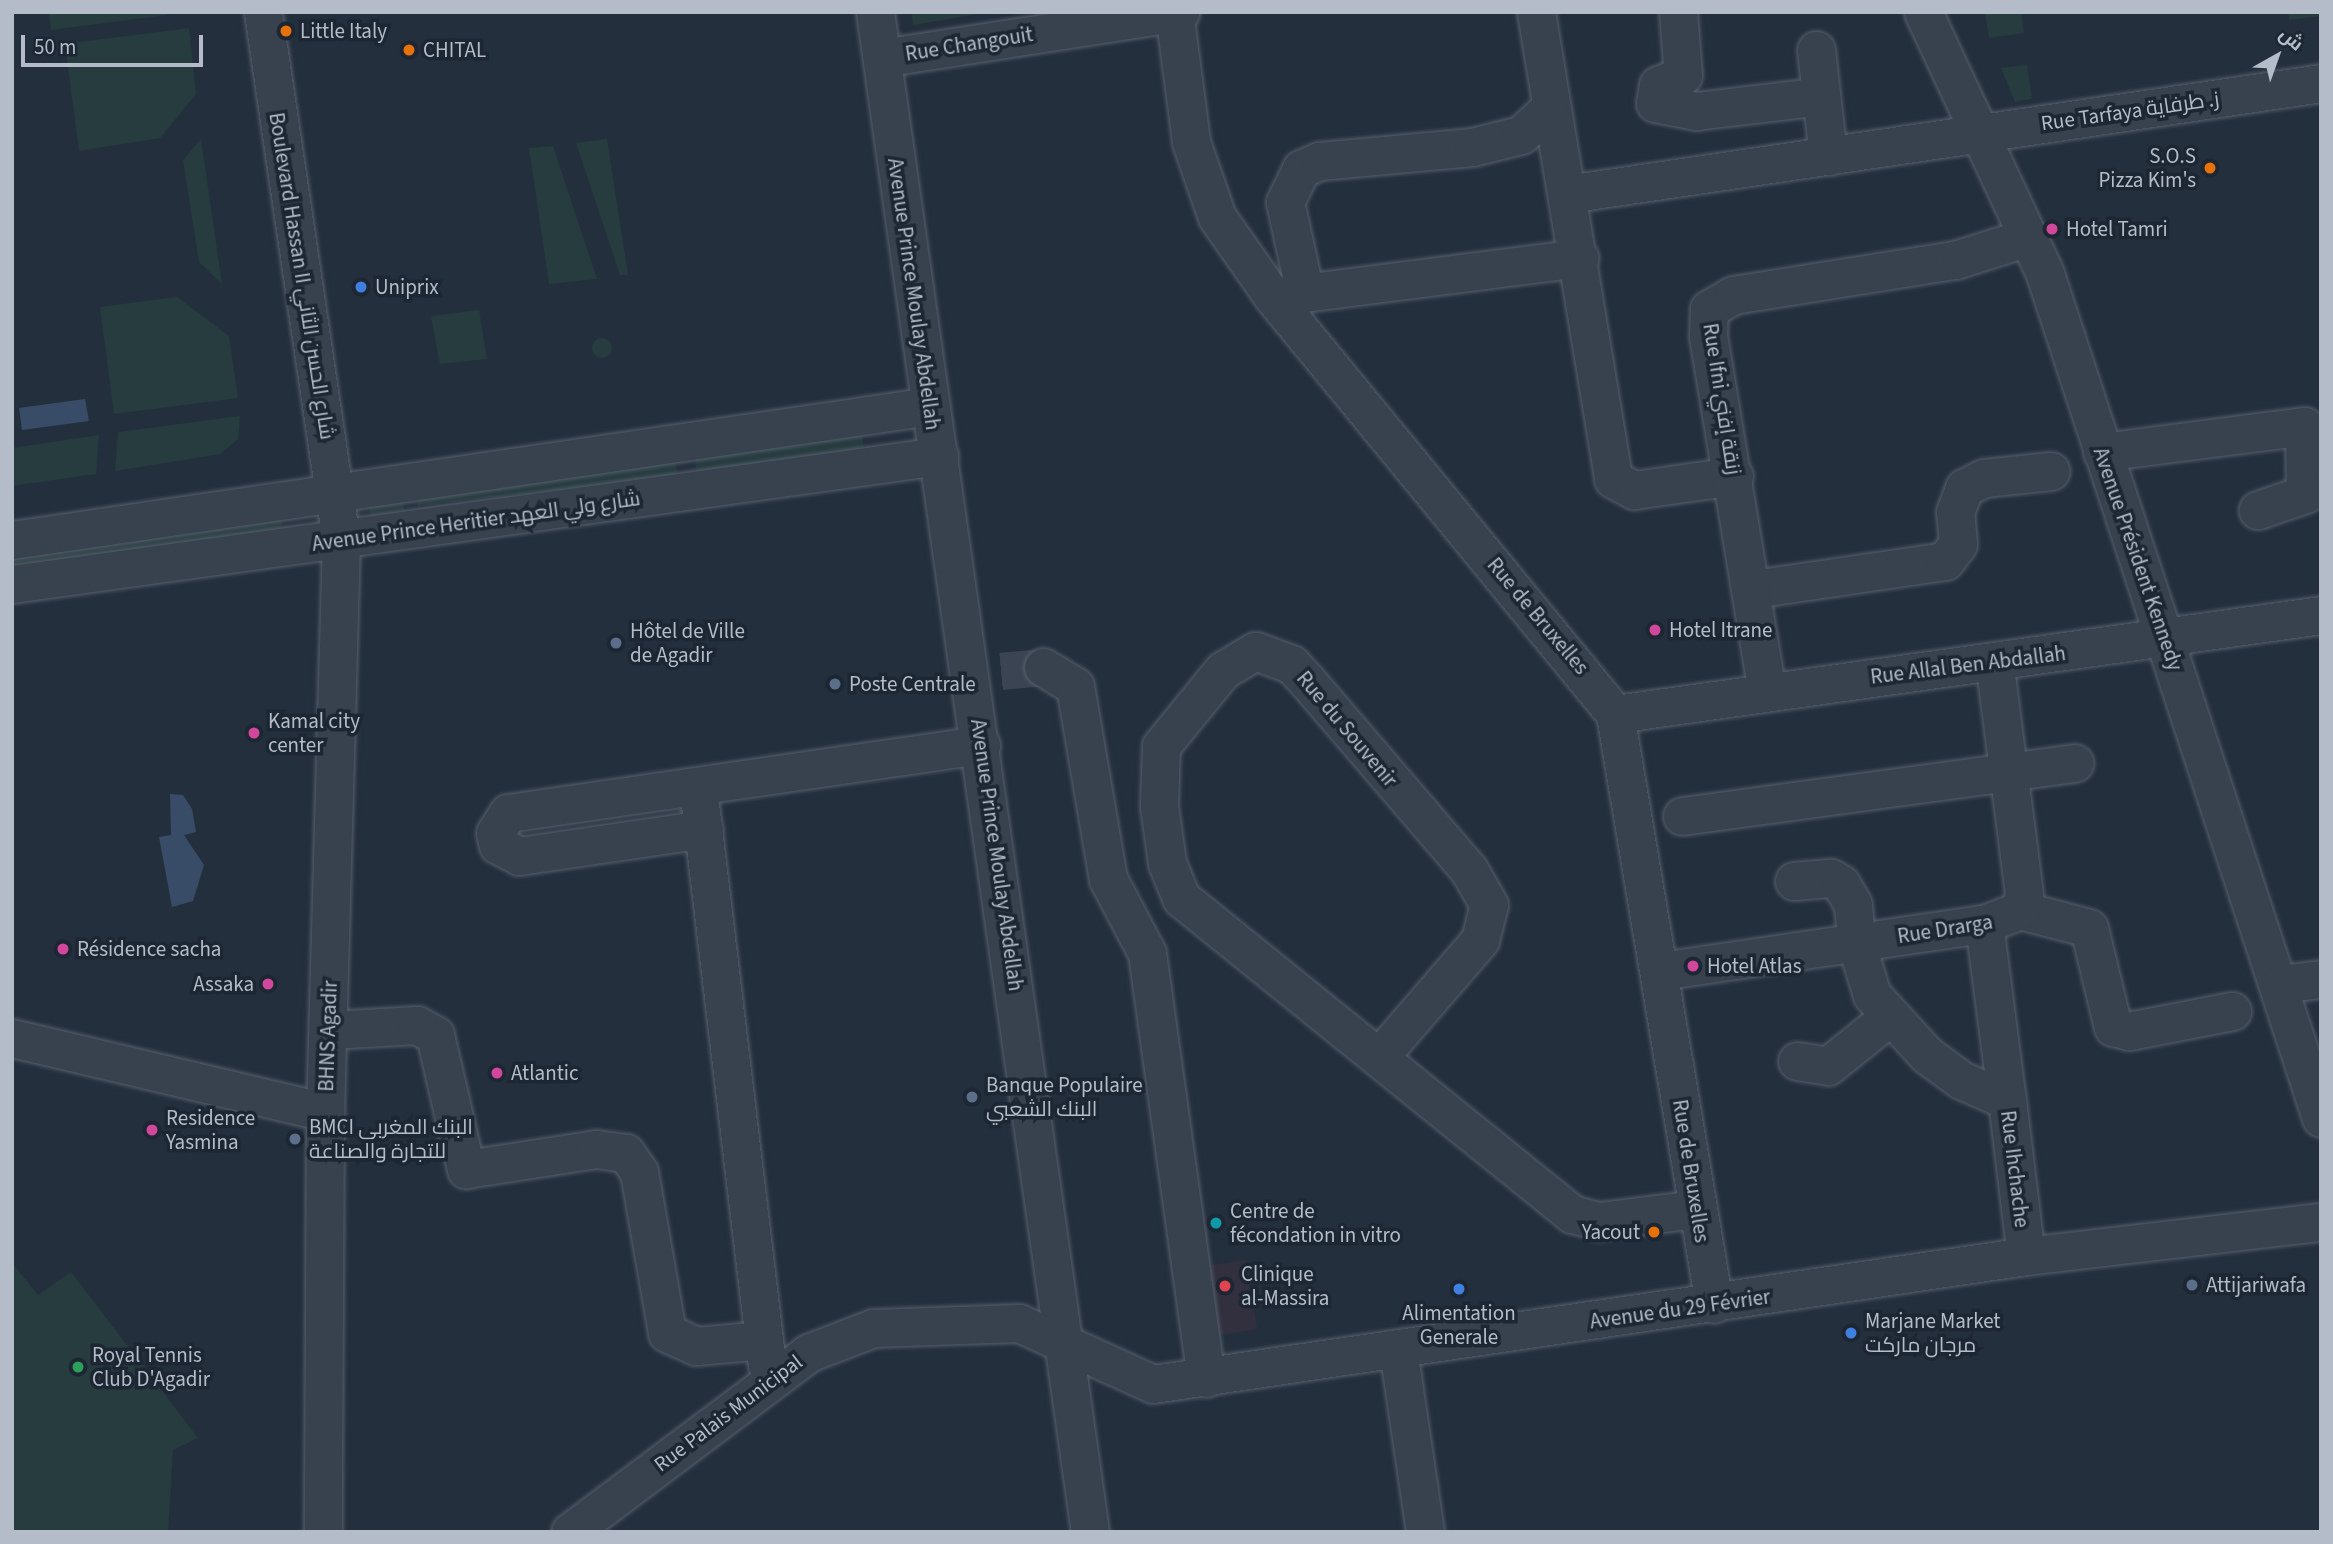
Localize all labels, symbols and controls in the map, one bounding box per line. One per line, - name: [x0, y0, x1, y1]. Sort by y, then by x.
- place label: Little Italy: [300, 18, 387, 44]
- scale bar: [24, 21, 206, 65]
- street label: Rue Changouit: [903, 21, 1035, 67]
- north arrow: [2242, 21, 2312, 91]
- text: ش: [2273, 21, 2309, 58]
- marker: Little Italy: [278, 23, 294, 39]
- text: 50 m: [34, 32, 76, 62]
- place label: CHITAL: [423, 37, 486, 63]
- marker: CHITAL: [401, 42, 417, 58]
- street label: Rue Tarfaya ز. طرفاية: [2039, 86, 2221, 136]
- street label: Boulevard Hassan II شارع الحسن الثاني: [264, 111, 340, 441]
- place label: S.O.S Pizza Kim's: [2098, 143, 2196, 193]
- street label: Avenue Prince Moulay Abdellah: [882, 156, 946, 432]
- marker: S.O.S Pizza Kim's: [2202, 160, 2218, 176]
- place label: Hotel Tamri: [2066, 216, 2168, 242]
- marker: Hotel Tamri: [2044, 221, 2060, 237]
- place label: Uniprix: [375, 274, 439, 300]
- marker: Uniprix: [353, 279, 369, 295]
- street label: Rue Ifni زنقة إفني: [1698, 321, 1746, 477]
- street label: Avenue Président Kennedy: [2088, 444, 2188, 674]
- street label: Avenue Prince Heritier شارع ولي العهد: [310, 485, 642, 557]
- street label: Rue de Bruxelles: [1482, 552, 1594, 680]
- place label: Hotel Itrane: [1669, 617, 1772, 643]
- place label: Hôtel de Ville de Agadir: [630, 618, 745, 668]
- marker: Hotel Itrane: [1647, 622, 1663, 638]
- marker: Hôtel de Ville de Agadir: [608, 635, 624, 651]
- street label: Rue Allal Ben Abdallah: [1869, 641, 2067, 689]
- street label: Rue du Souvenir: [1291, 666, 1403, 792]
- place label: Poste Centrale: [849, 671, 976, 697]
- marker: Poste Centrale: [827, 676, 843, 692]
- place label: Kamal city center: [268, 708, 360, 758]
- street label: Avenue Prince Moulay Abdellah: [965, 717, 1029, 993]
- marker: Kamal city center: [246, 725, 262, 741]
- street label: Rue Drarga: [1896, 909, 1994, 949]
- place label: Résidence sacha: [77, 936, 221, 962]
- marker: Résidence sacha: [55, 941, 71, 957]
- place label: Hotel Atlas: [1707, 953, 1801, 979]
- marker: Hotel Atlas: [1685, 958, 1701, 974]
- place label: Assaka: [193, 971, 254, 997]
- marker: Assaka: [260, 976, 276, 992]
- street label: BHNS Agadir: [313, 980, 343, 1092]
- place label: Atlantic: [511, 1060, 578, 1086]
- marker: Atlantic: [489, 1065, 505, 1081]
- place label: Banque Populaire البنك الشعبي: [986, 1072, 1143, 1122]
- marker: Banque Populaire البنك الشعبي: [964, 1089, 980, 1105]
- street label: Rue de Bruxelles: [1667, 1098, 1715, 1244]
- place label: Residence Yasmina: [166, 1105, 255, 1155]
- street label: Rue Ihchache: [1995, 1109, 2035, 1229]
- place label: BMCI البنك المغربي للتجارة والصناعة: [309, 1114, 473, 1164]
- marker: Residence Yasmina: [144, 1122, 160, 1138]
- marker: BMCI البنك المغربي للتجارة والصناعة: [287, 1131, 303, 1147]
- place label: Centre de fécondation in vitro: [1230, 1198, 1401, 1248]
- marker: Centre de fécondation in vitro: [1208, 1215, 1224, 1231]
- place label: Yacout: [1582, 1219, 1640, 1245]
- marker: Yacout: [1646, 1224, 1662, 1240]
- place label: Clinique al-Massira: [1241, 1261, 1329, 1311]
- place label: Attijariwafa: [2206, 1272, 2306, 1298]
- marker: Clinique al-Massira: [1215, 1276, 1235, 1296]
- marker: Attijariwafa: [2184, 1277, 2200, 1293]
- marker: Alimentation Generale: [1451, 1281, 1467, 1297]
- street label: Avenue du 29 Février: [1588, 1284, 1772, 1334]
- place label: Alimentation Generale: [1402, 1300, 1516, 1350]
- place label: Marjane Market مرجان ماركت: [1865, 1308, 2000, 1358]
- marker: Marjane Market مرجان ماركت: [1843, 1325, 1859, 1341]
- place label: Royal Tennis Club D'Agadir: [92, 1342, 210, 1392]
- street label: Rue Palais Municipal: [649, 1349, 807, 1477]
- marker: Royal Tennis Club D'Agadir: [70, 1359, 86, 1375]

